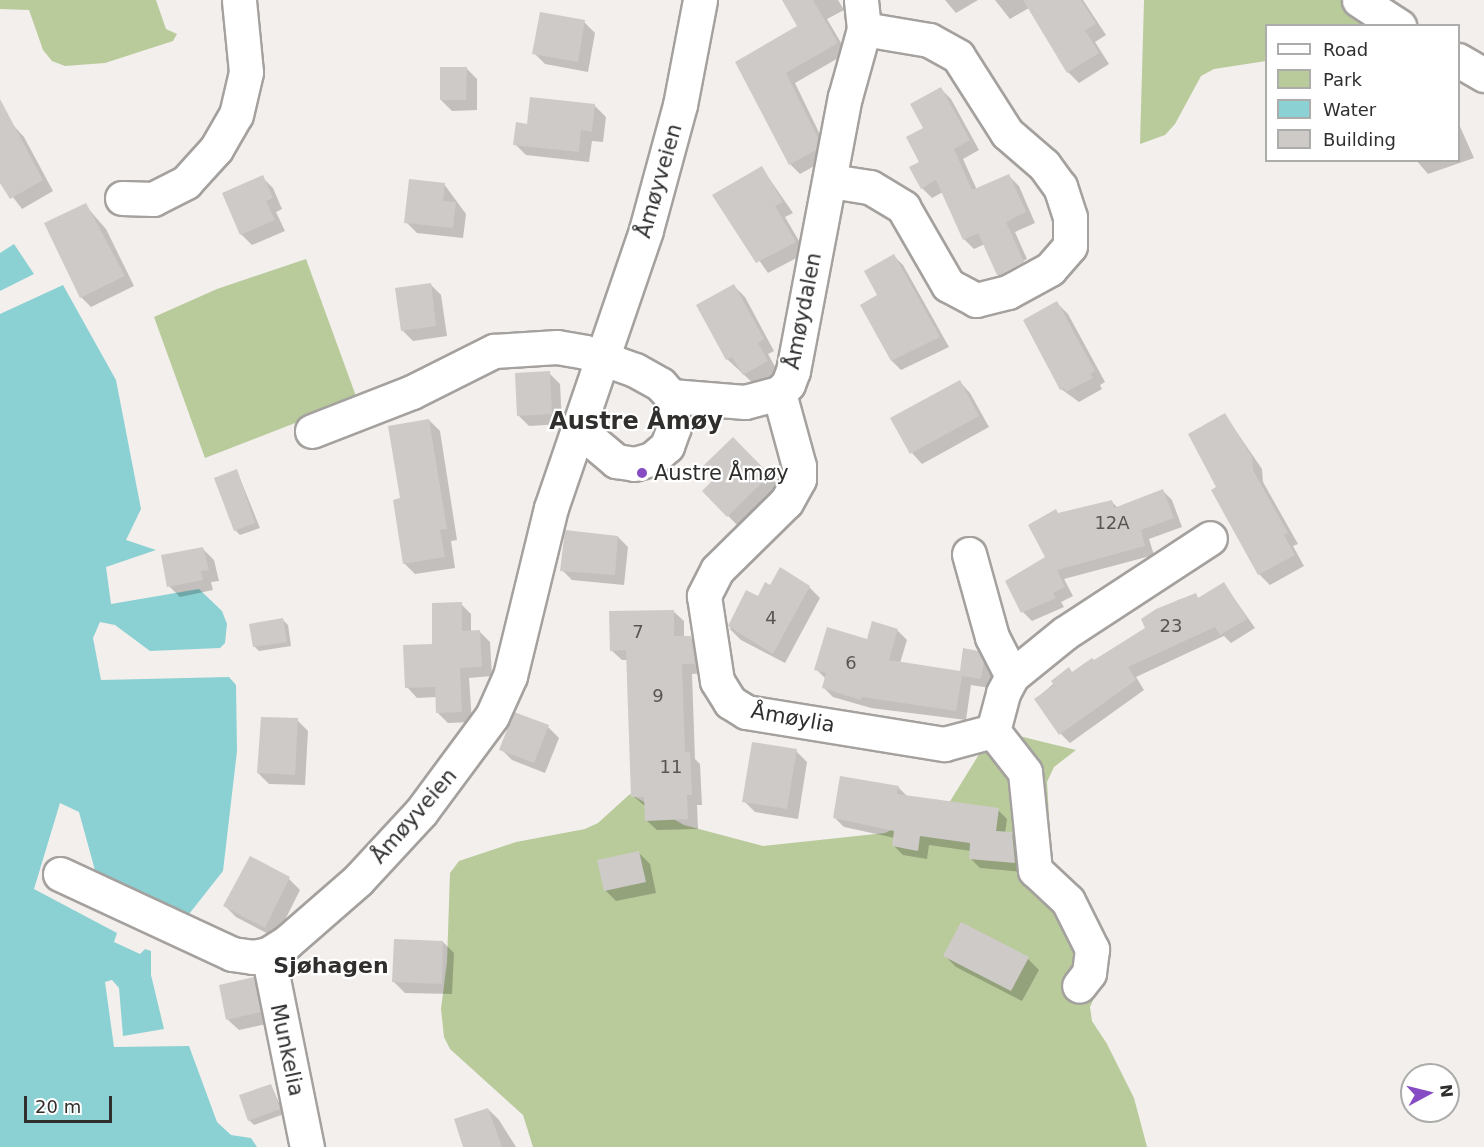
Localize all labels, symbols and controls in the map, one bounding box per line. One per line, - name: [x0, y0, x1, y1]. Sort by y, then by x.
- legend: [1265, 24, 1460, 162]
- text: Road: [1323, 39, 1368, 60]
- text: Park: [1323, 69, 1362, 90]
- text: Water: [1323, 99, 1376, 120]
- street label: Åmøyveien: [631, 121, 687, 241]
- text: Building: [1323, 129, 1396, 150]
- street label: Åmøydalen: [779, 251, 827, 371]
- district label: Austre Åmøy: [549, 408, 723, 436]
- place label: Austre Åmøy: [654, 460, 789, 486]
- marker: Austre Åmøy: [635, 466, 649, 480]
- house number: 12A: [1094, 512, 1130, 534]
- house number: 4: [765, 607, 777, 629]
- house number: 23: [1160, 615, 1182, 637]
- house number: 7: [632, 621, 644, 643]
- house number: 6: [845, 652, 857, 674]
- house number: 9: [652, 685, 664, 707]
- street label: Åmøylia: [749, 698, 837, 738]
- house number: 11: [660, 756, 682, 778]
- street label: Åmøyveien: [366, 763, 462, 869]
- district label: Sjøhagen: [273, 953, 389, 979]
- street label: Munkelia: [265, 1002, 309, 1098]
- north arrow: [1400, 1063, 1460, 1123]
- text: N: [1436, 1083, 1457, 1099]
- scale bar: [27, 1084, 116, 1122]
- text: 20 m: [35, 1096, 81, 1117]

